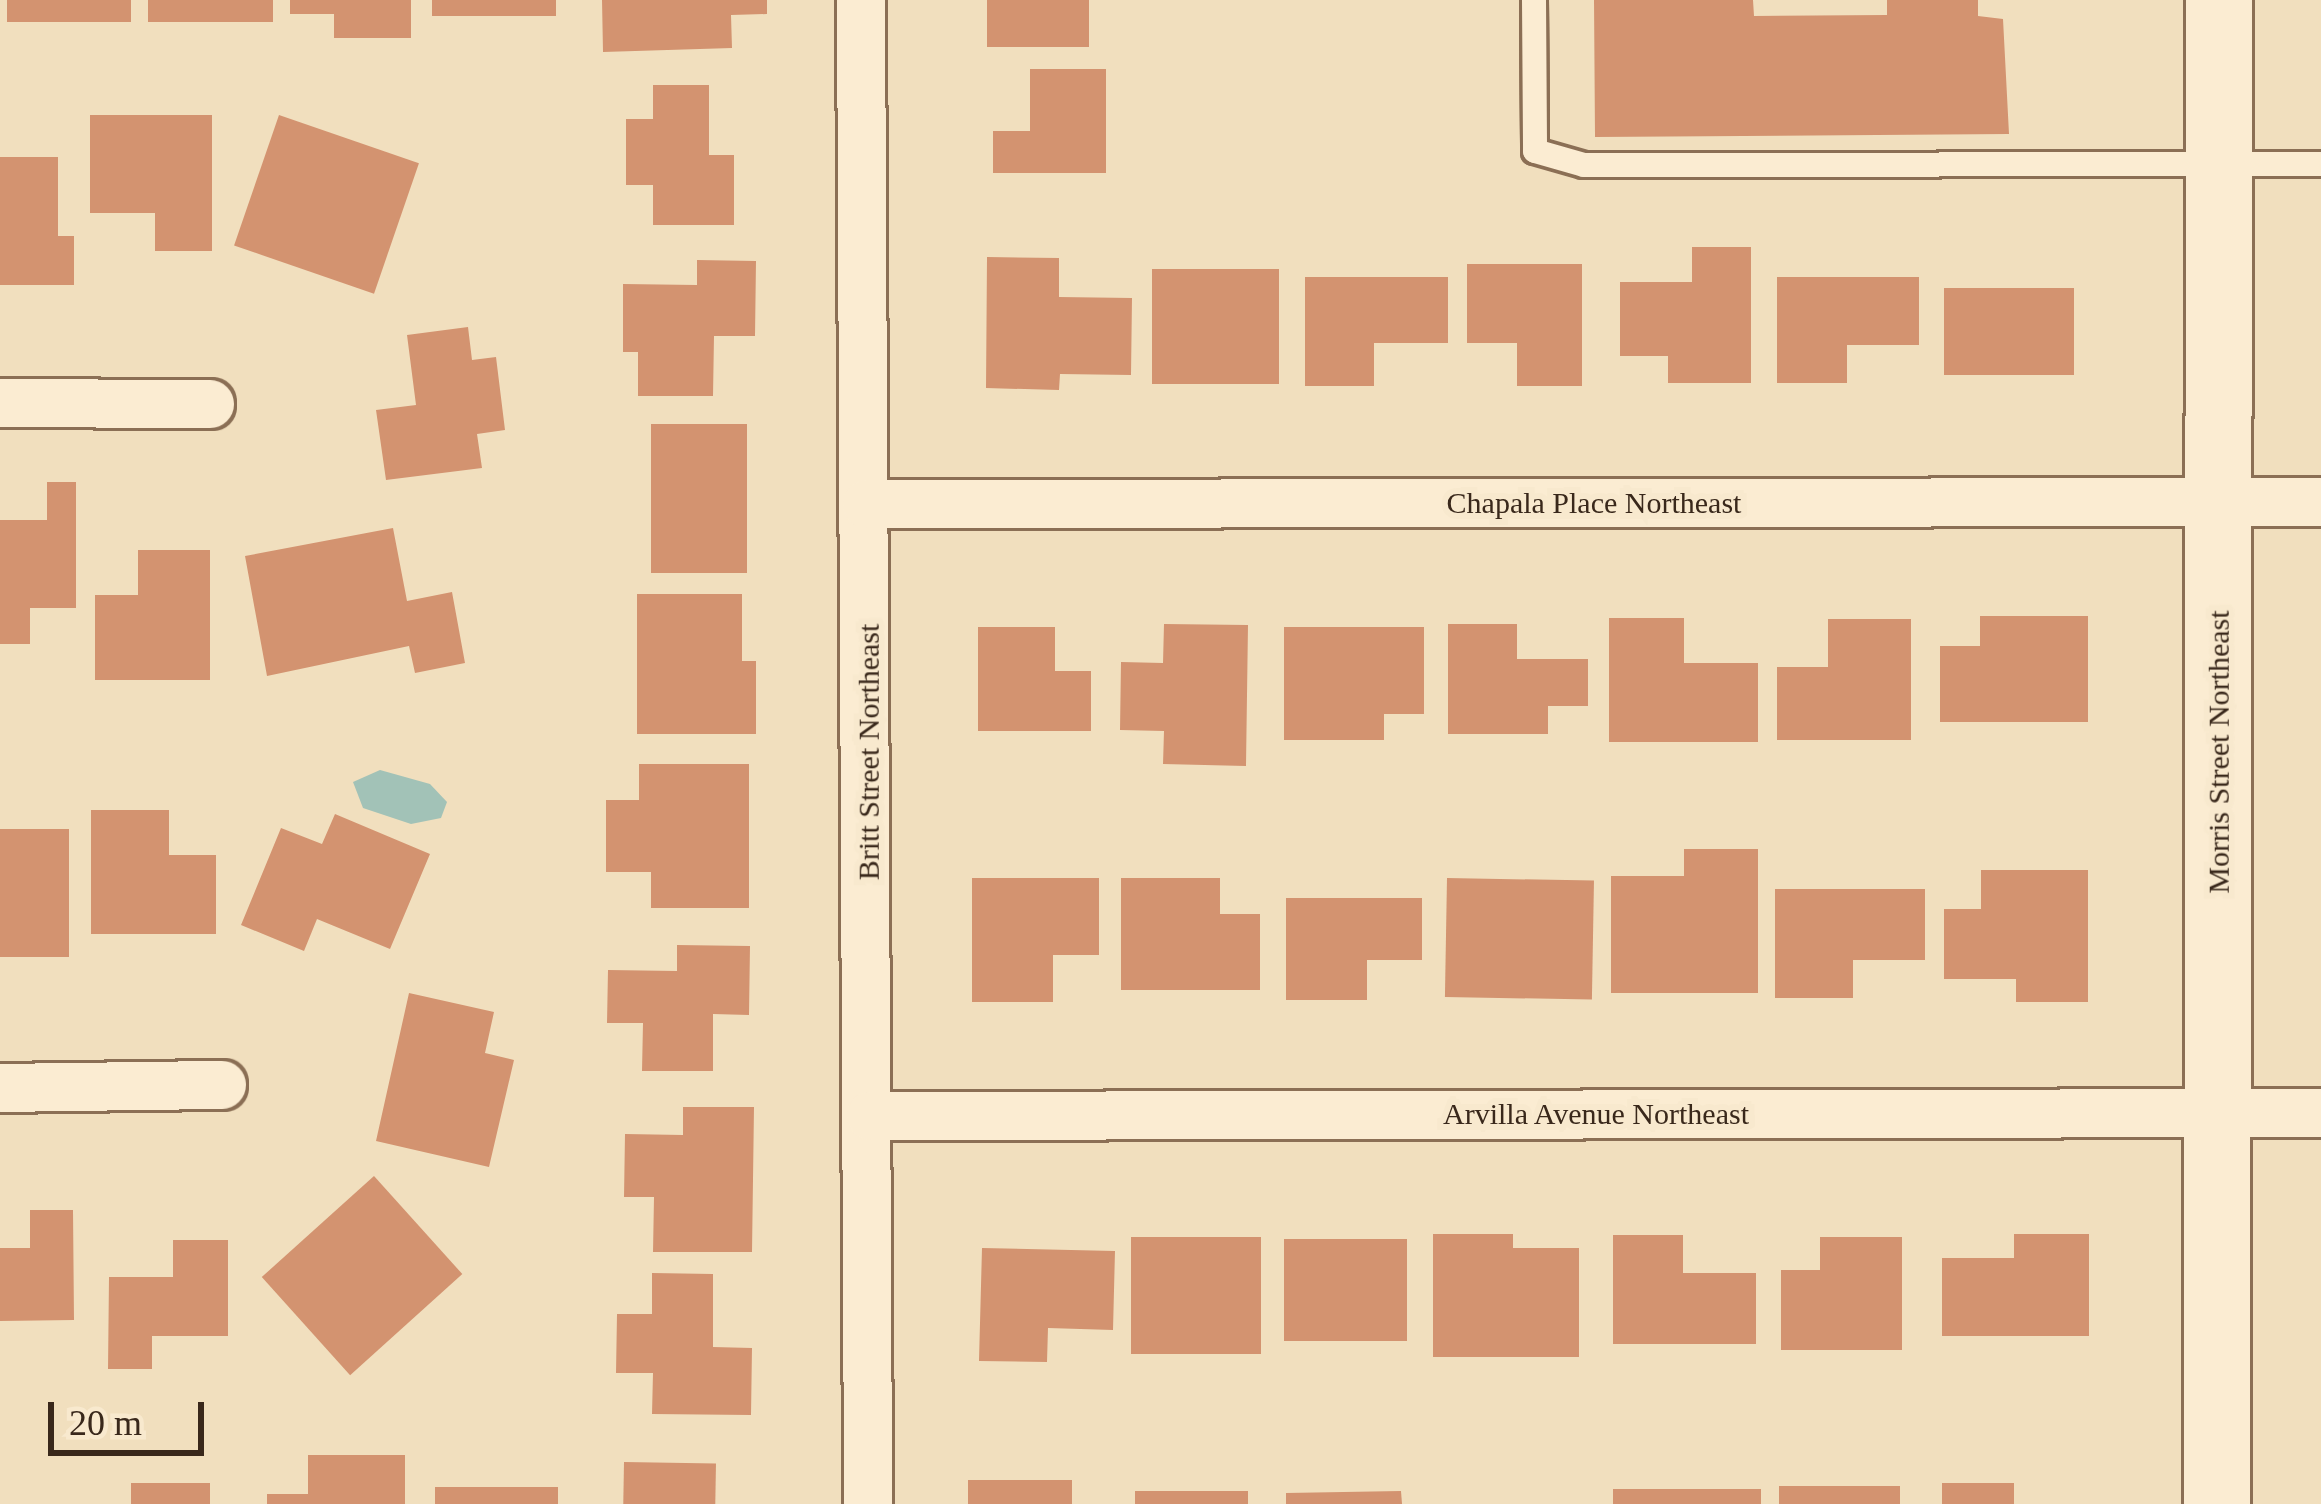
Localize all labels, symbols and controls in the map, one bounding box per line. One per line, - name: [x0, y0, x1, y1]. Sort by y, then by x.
- street label: Chapala Place Northeast: [1447, 485, 1741, 521]
- street label: Morris Street Northeast: [2201, 610, 2237, 894]
- street label: Britt Street Northeast: [851, 624, 887, 880]
- street label: Arvilla Avenue Northeast: [1442, 1096, 1750, 1132]
- scale bar: [54, 1378, 210, 1452]
- text: 20 m: [69, 1403, 142, 1443]

